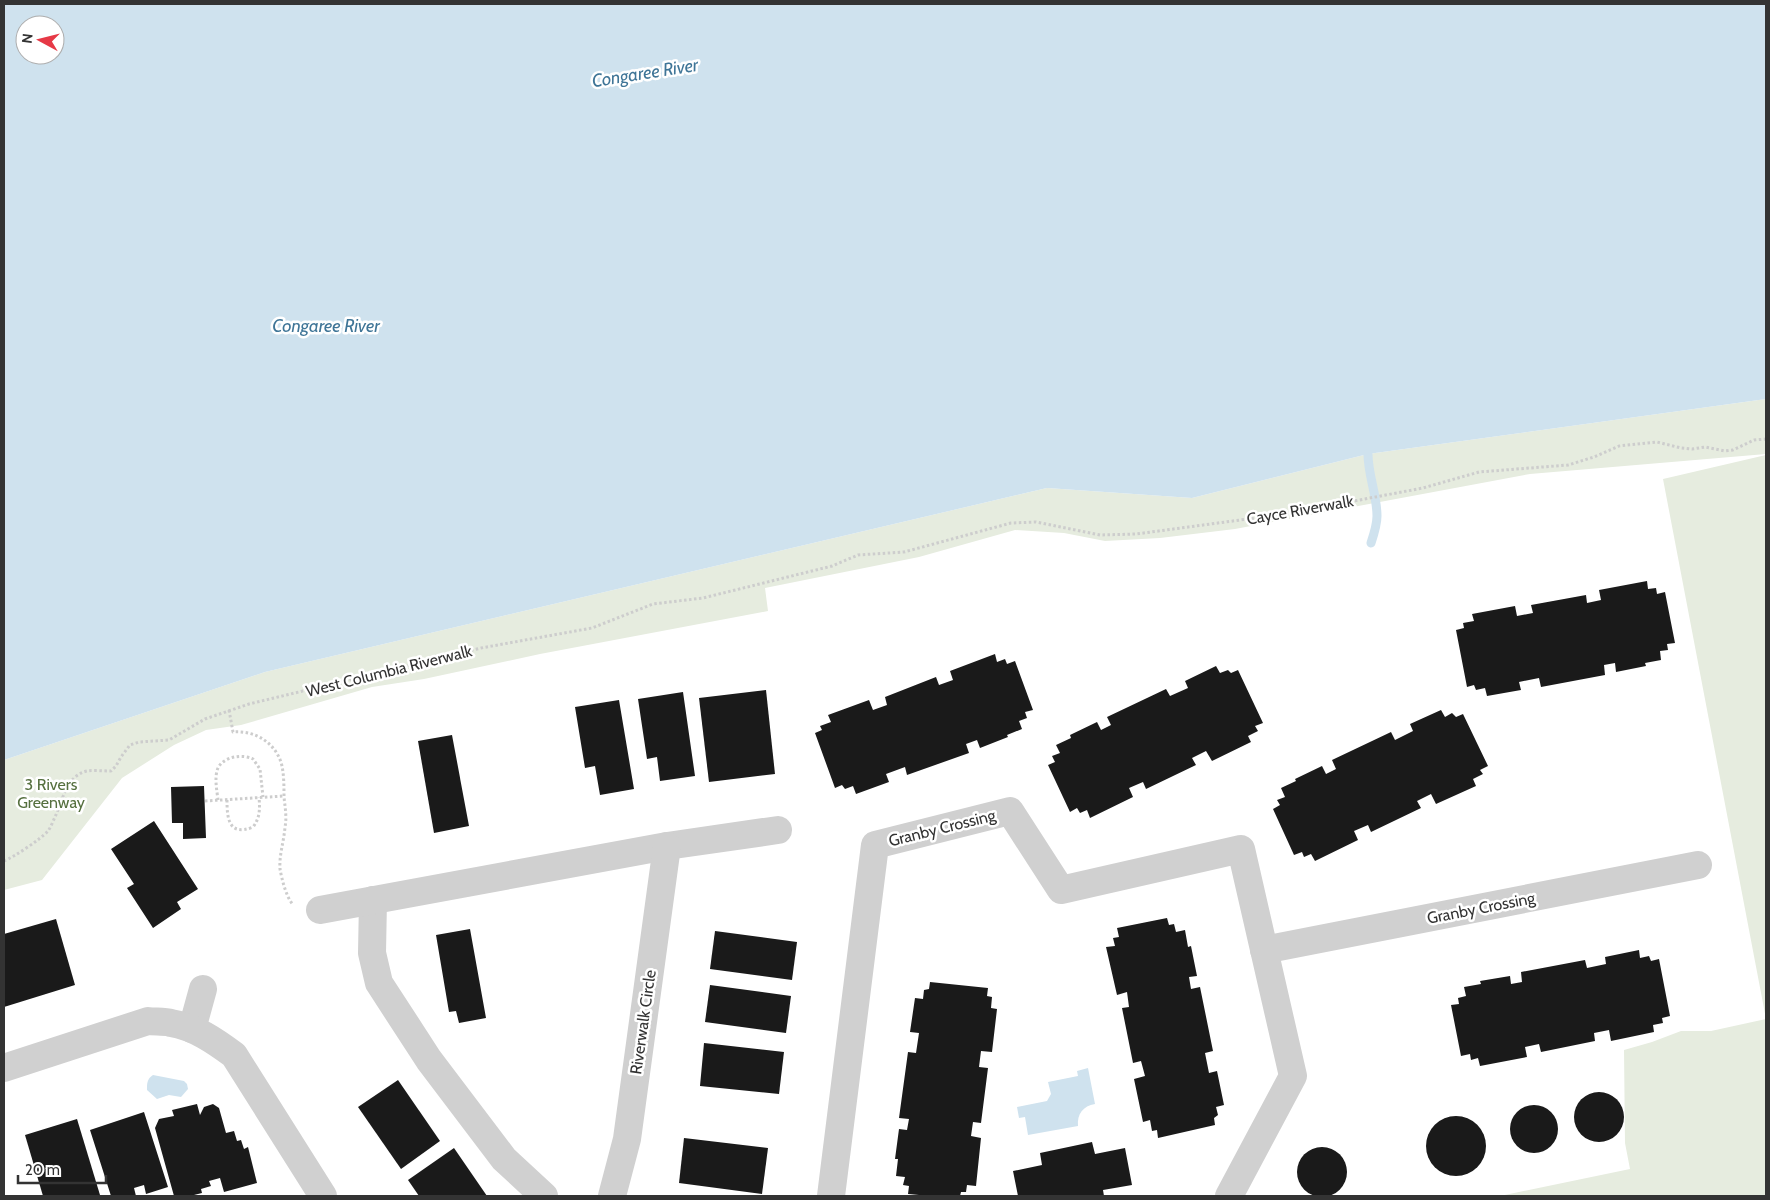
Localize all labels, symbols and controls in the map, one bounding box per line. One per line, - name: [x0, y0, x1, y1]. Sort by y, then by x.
- north arrow: [15, 15, 65, 65]
- text: N: [18, 32, 37, 44]
- water label: Congaree River: [590, 54, 701, 92]
- water label: Congaree River: [272, 315, 381, 337]
- street label: Cayce Riverwalk: [1245, 491, 1356, 529]
- street label: West Columbia Riverwalk: [304, 641, 475, 701]
- park label: 3 Rivers Greenway: [17, 775, 85, 812]
- street label: Granby Crossing: [887, 805, 998, 850]
- street label: Granby Crossing: [1425, 888, 1538, 928]
- street label: Riverwalk Circle: [626, 968, 660, 1076]
- scale bar: [18, 1152, 105, 1184]
- text: 20 m: [25, 1161, 60, 1179]

